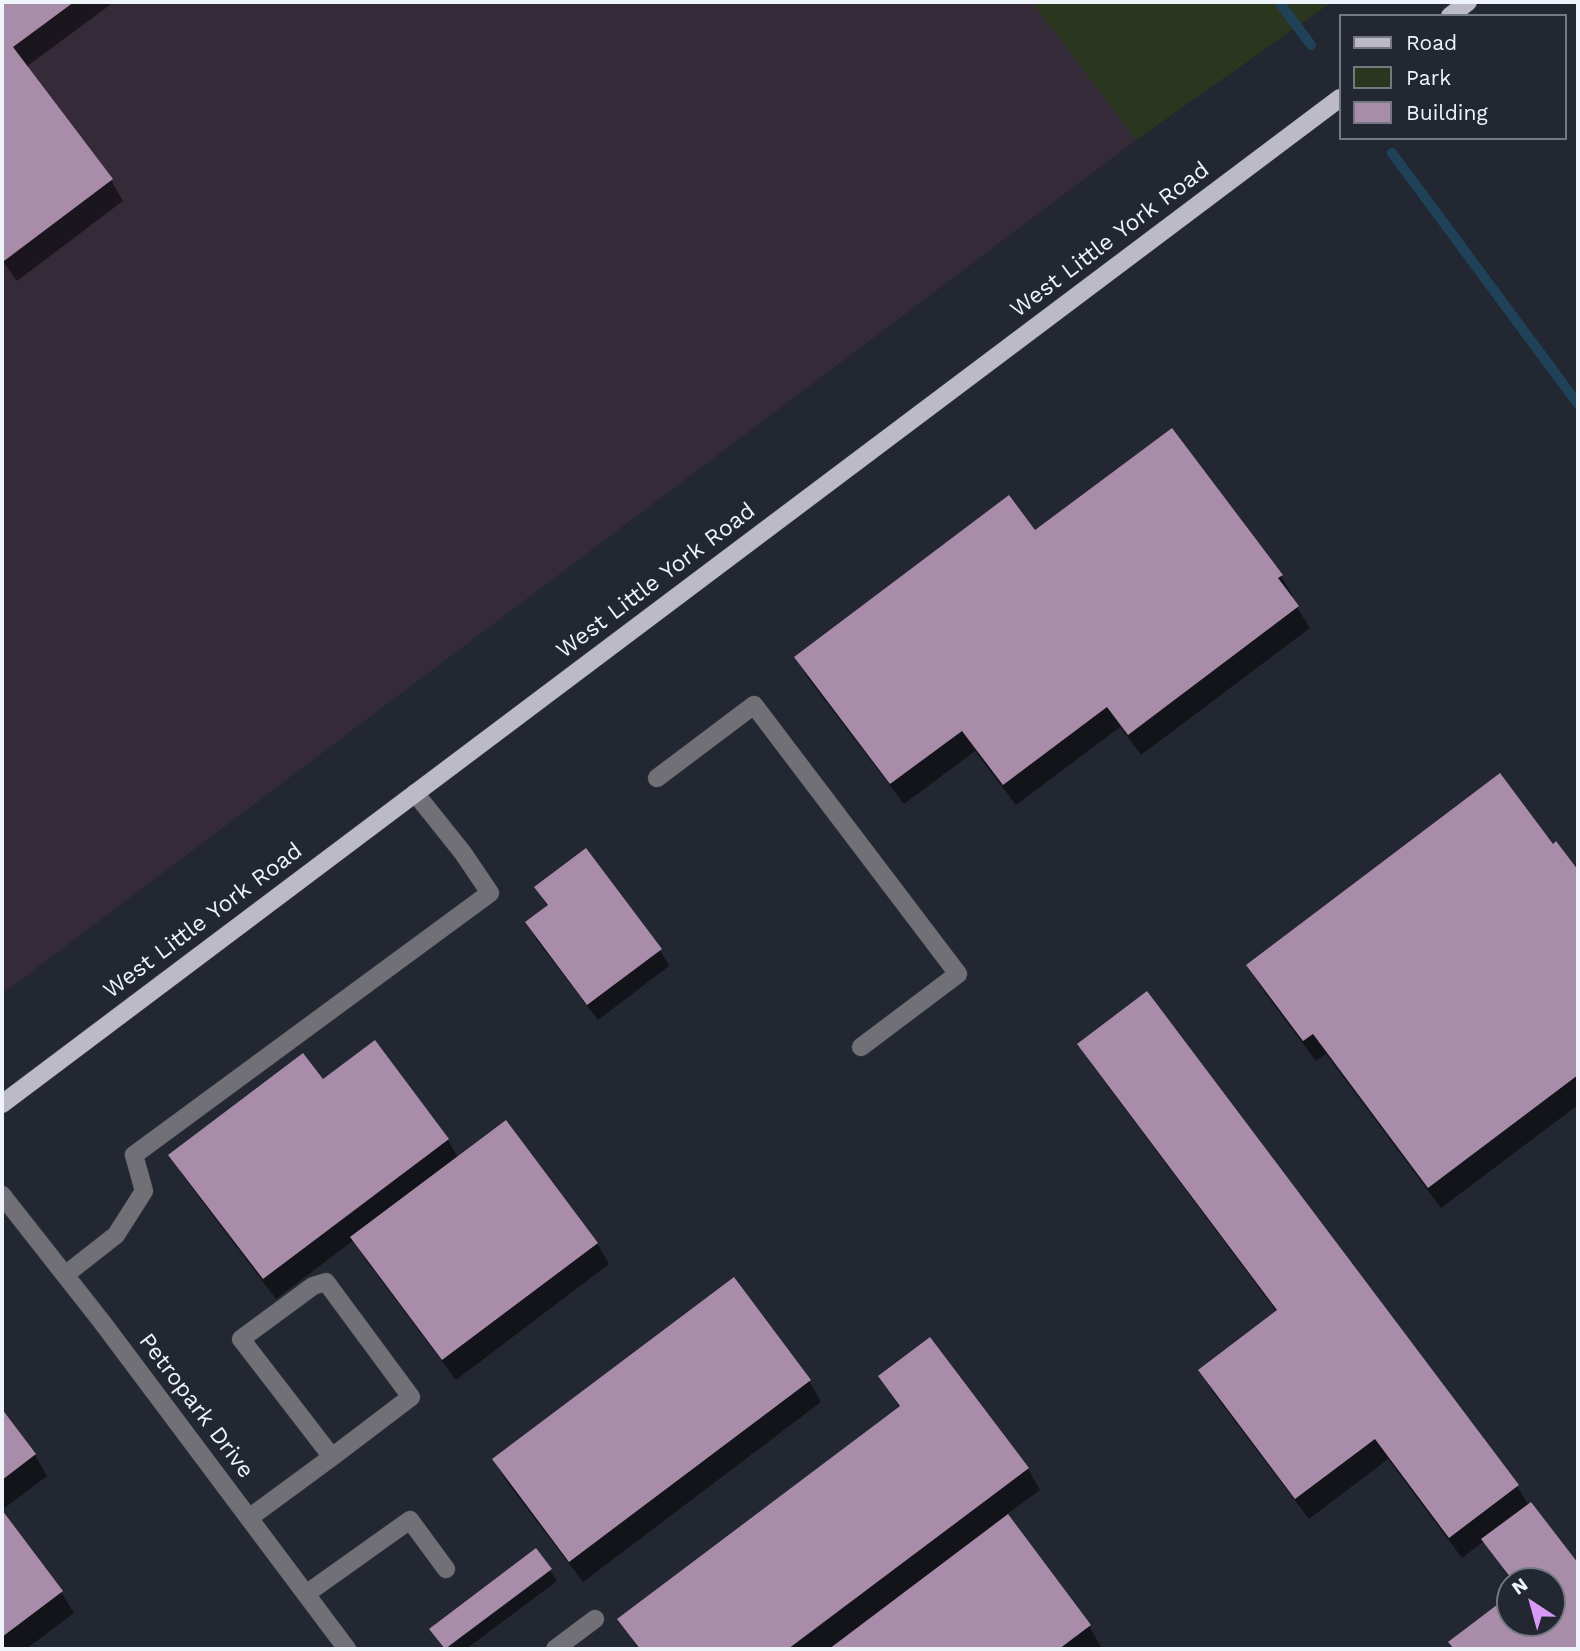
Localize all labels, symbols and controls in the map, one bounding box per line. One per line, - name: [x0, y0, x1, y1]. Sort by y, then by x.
- legend: [1338, 14, 1566, 140]
- text: Road: [1406, 30, 1457, 55]
- text: Park: [1406, 65, 1451, 90]
- text: Building: [1406, 100, 1488, 125]
- street label: West Little York Road: [1005, 156, 1215, 324]
- street label: West Little York Road: [551, 497, 761, 665]
- street label: West Little York Road: [98, 837, 308, 1005]
- street label: Petropark Drive: [133, 1328, 259, 1484]
- north arrow: [1496, 1567, 1566, 1637]
- text: N: [1507, 1573, 1532, 1600]

